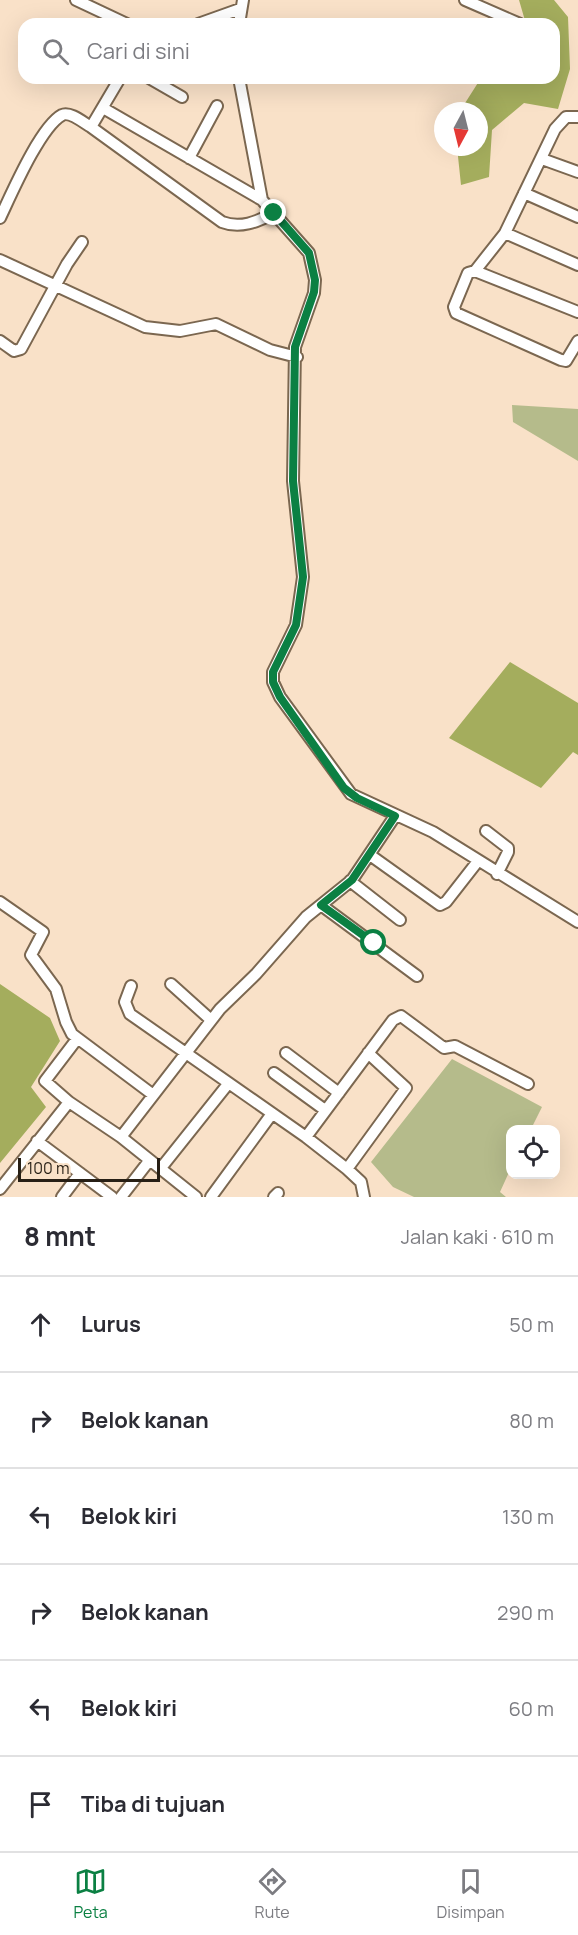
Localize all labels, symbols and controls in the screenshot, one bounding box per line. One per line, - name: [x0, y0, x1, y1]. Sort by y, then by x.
- search box: [18, 18, 560, 84]
- icon: search: [39, 35, 72, 68]
- text: Cari di sini: [87, 36, 190, 66]
- north arrow: [434, 102, 488, 156]
- route end: [260, 199, 286, 225]
- route start: [360, 929, 386, 955]
- map controls: [506, 1125, 560, 1179]
- button: locate: [506, 1125, 560, 1179]
- scale bar: [18, 1155, 160, 1182]
- text: 100 m: [27, 1157, 70, 1179]
- text: 8 mnt: [24, 1218, 96, 1254]
- text: Jalan kaki · 610 m: [401, 1223, 554, 1250]
- icon: ahead: [24, 1308, 57, 1341]
- text: Lurus: [81, 1309, 141, 1339]
- text: 50 m: [509, 1311, 554, 1338]
- icon: right: [24, 1404, 57, 1437]
- text: Belok kanan: [81, 1405, 209, 1435]
- text: 80 m: [509, 1407, 554, 1434]
- icon: left: [24, 1500, 57, 1533]
- text: Belok kiri: [81, 1501, 177, 1531]
- text: 130 m: [502, 1503, 554, 1530]
- icon: right: [24, 1596, 57, 1629]
- text: Belok kanan: [81, 1597, 209, 1627]
- text: 290 m: [497, 1599, 554, 1626]
- icon: left: [24, 1692, 57, 1725]
- text: Belok kiri: [81, 1693, 177, 1723]
- text: 60 m: [508, 1695, 554, 1722]
- icon: arrive: [24, 1788, 57, 1821]
- text: Tiba di tujuan: [81, 1789, 225, 1819]
- tab: Peta: [73, 1865, 108, 1923]
- tab: Rute: [255, 1865, 290, 1923]
- tab: Disimpan: [437, 1865, 505, 1923]

